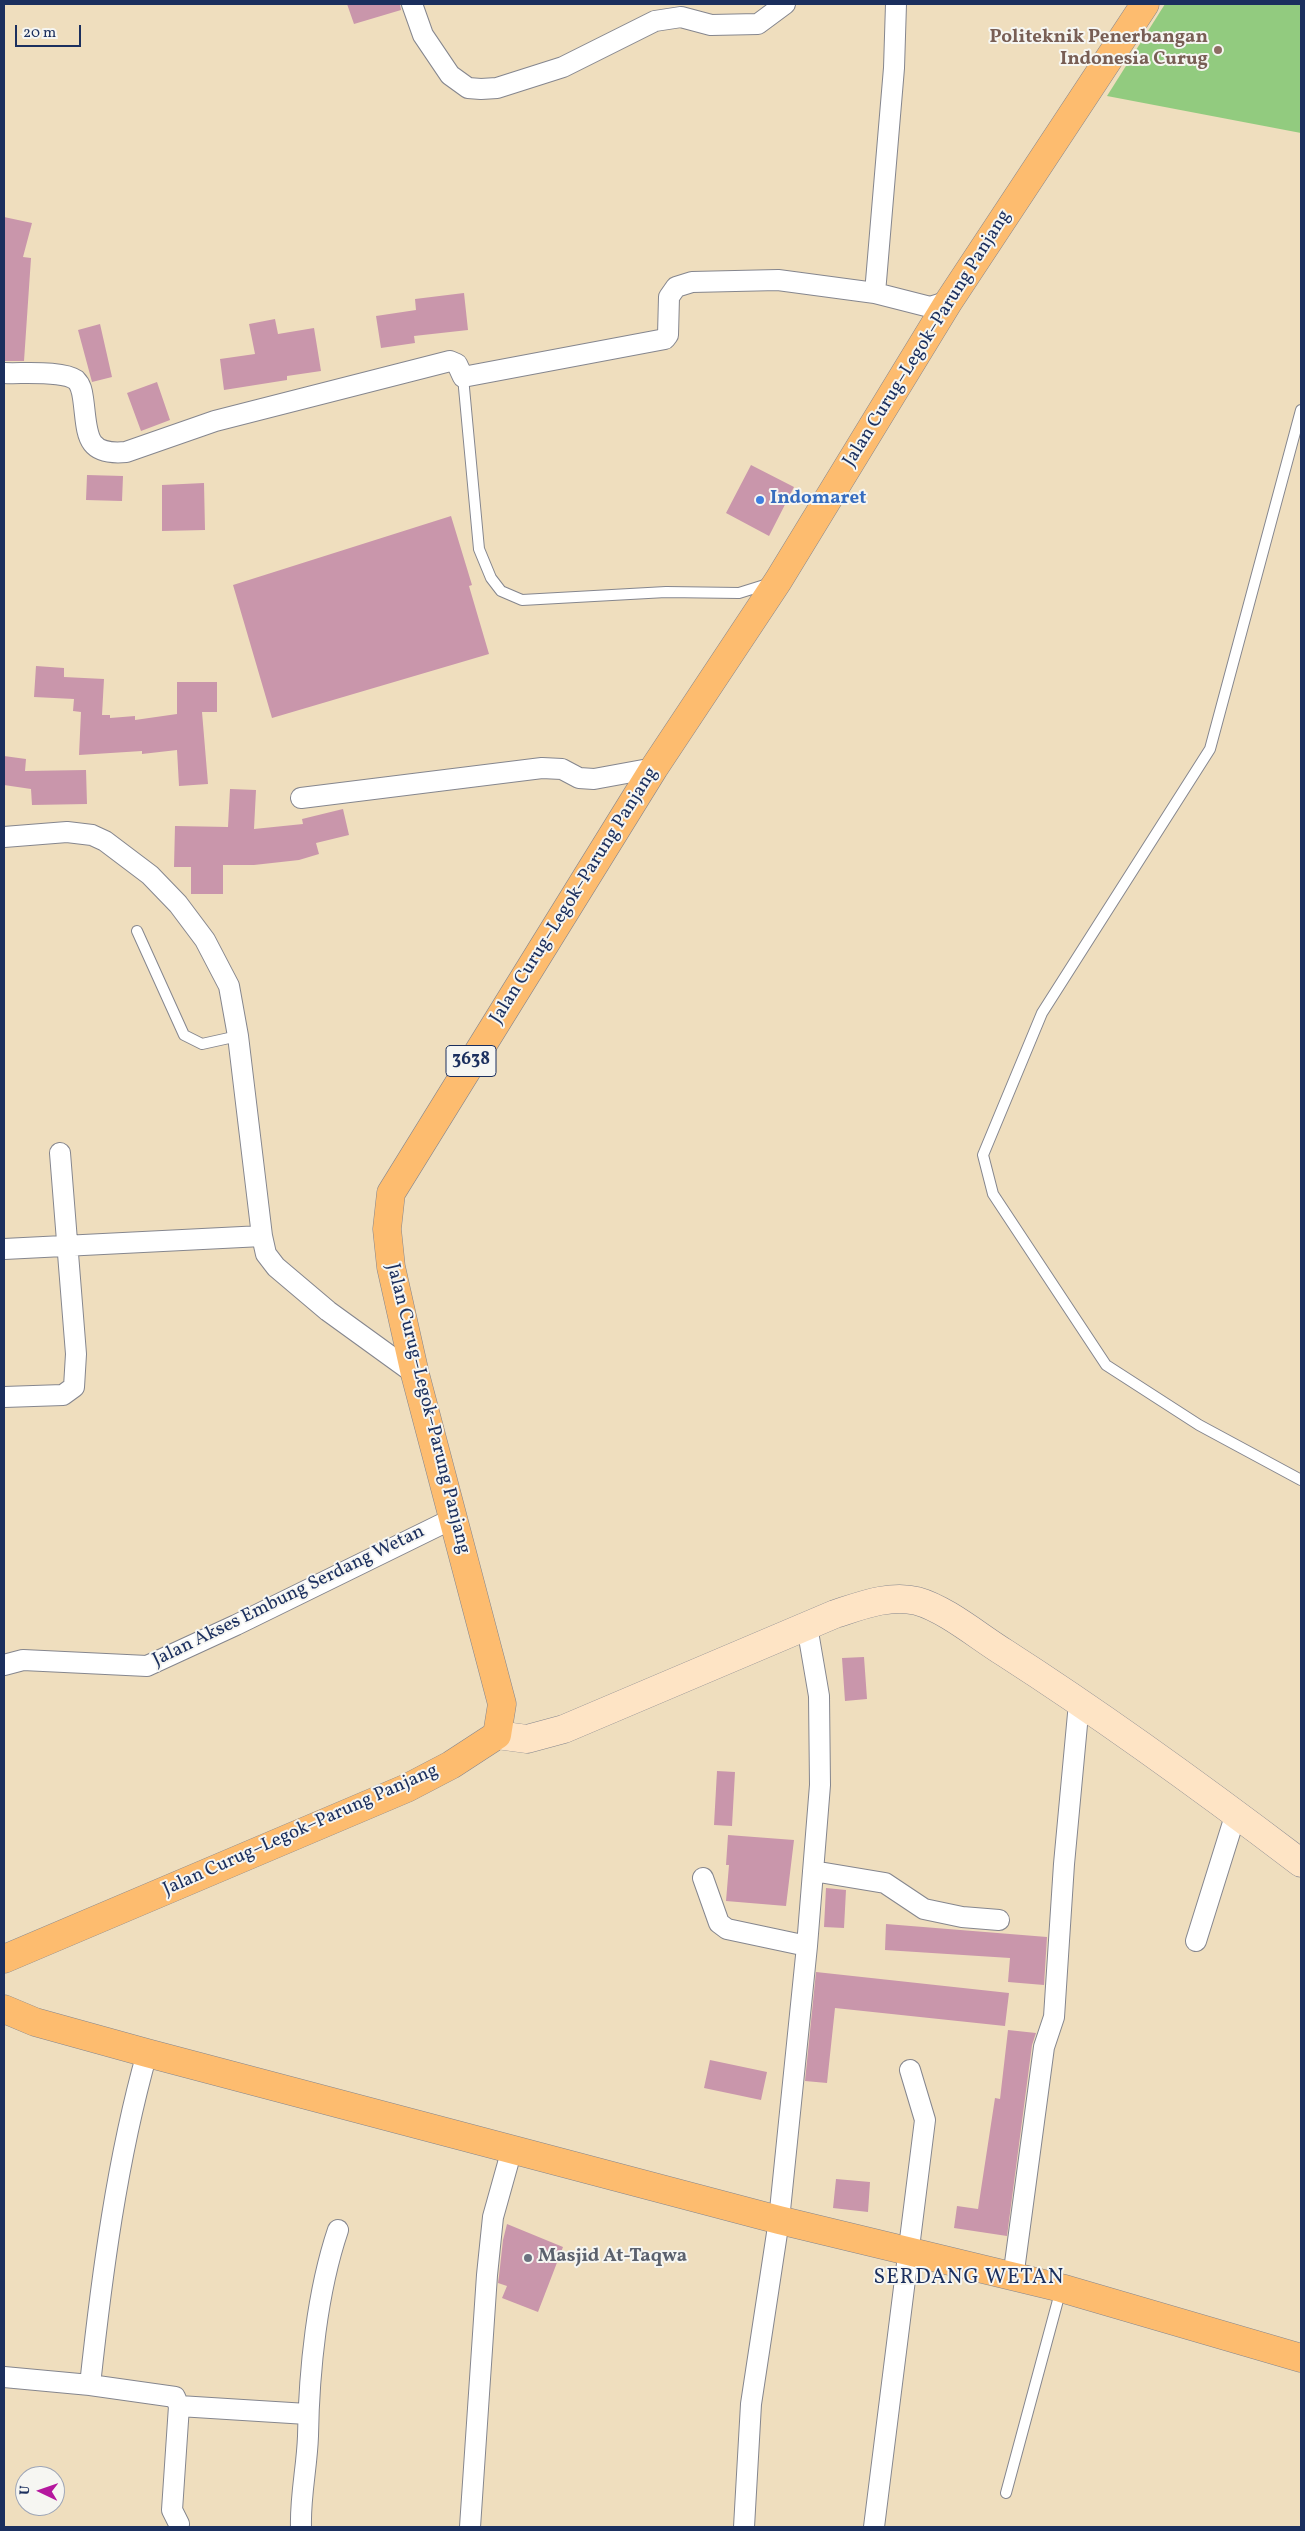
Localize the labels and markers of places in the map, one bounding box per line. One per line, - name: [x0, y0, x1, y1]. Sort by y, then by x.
- place label: Politeknik Penerbangan Indonesia Curug: [989, 28, 1208, 72]
- marker: Politeknik Penerbangan Indonesia Curug: [1212, 44, 1224, 56]
- place label: Indomaret: [770, 489, 866, 511]
- marker: Indomaret: [754, 494, 766, 506]
- place label: Masjid At-Taqwa: [538, 2247, 687, 2269]
- marker: Masjid At-Taqwa: [522, 2252, 534, 2264]

